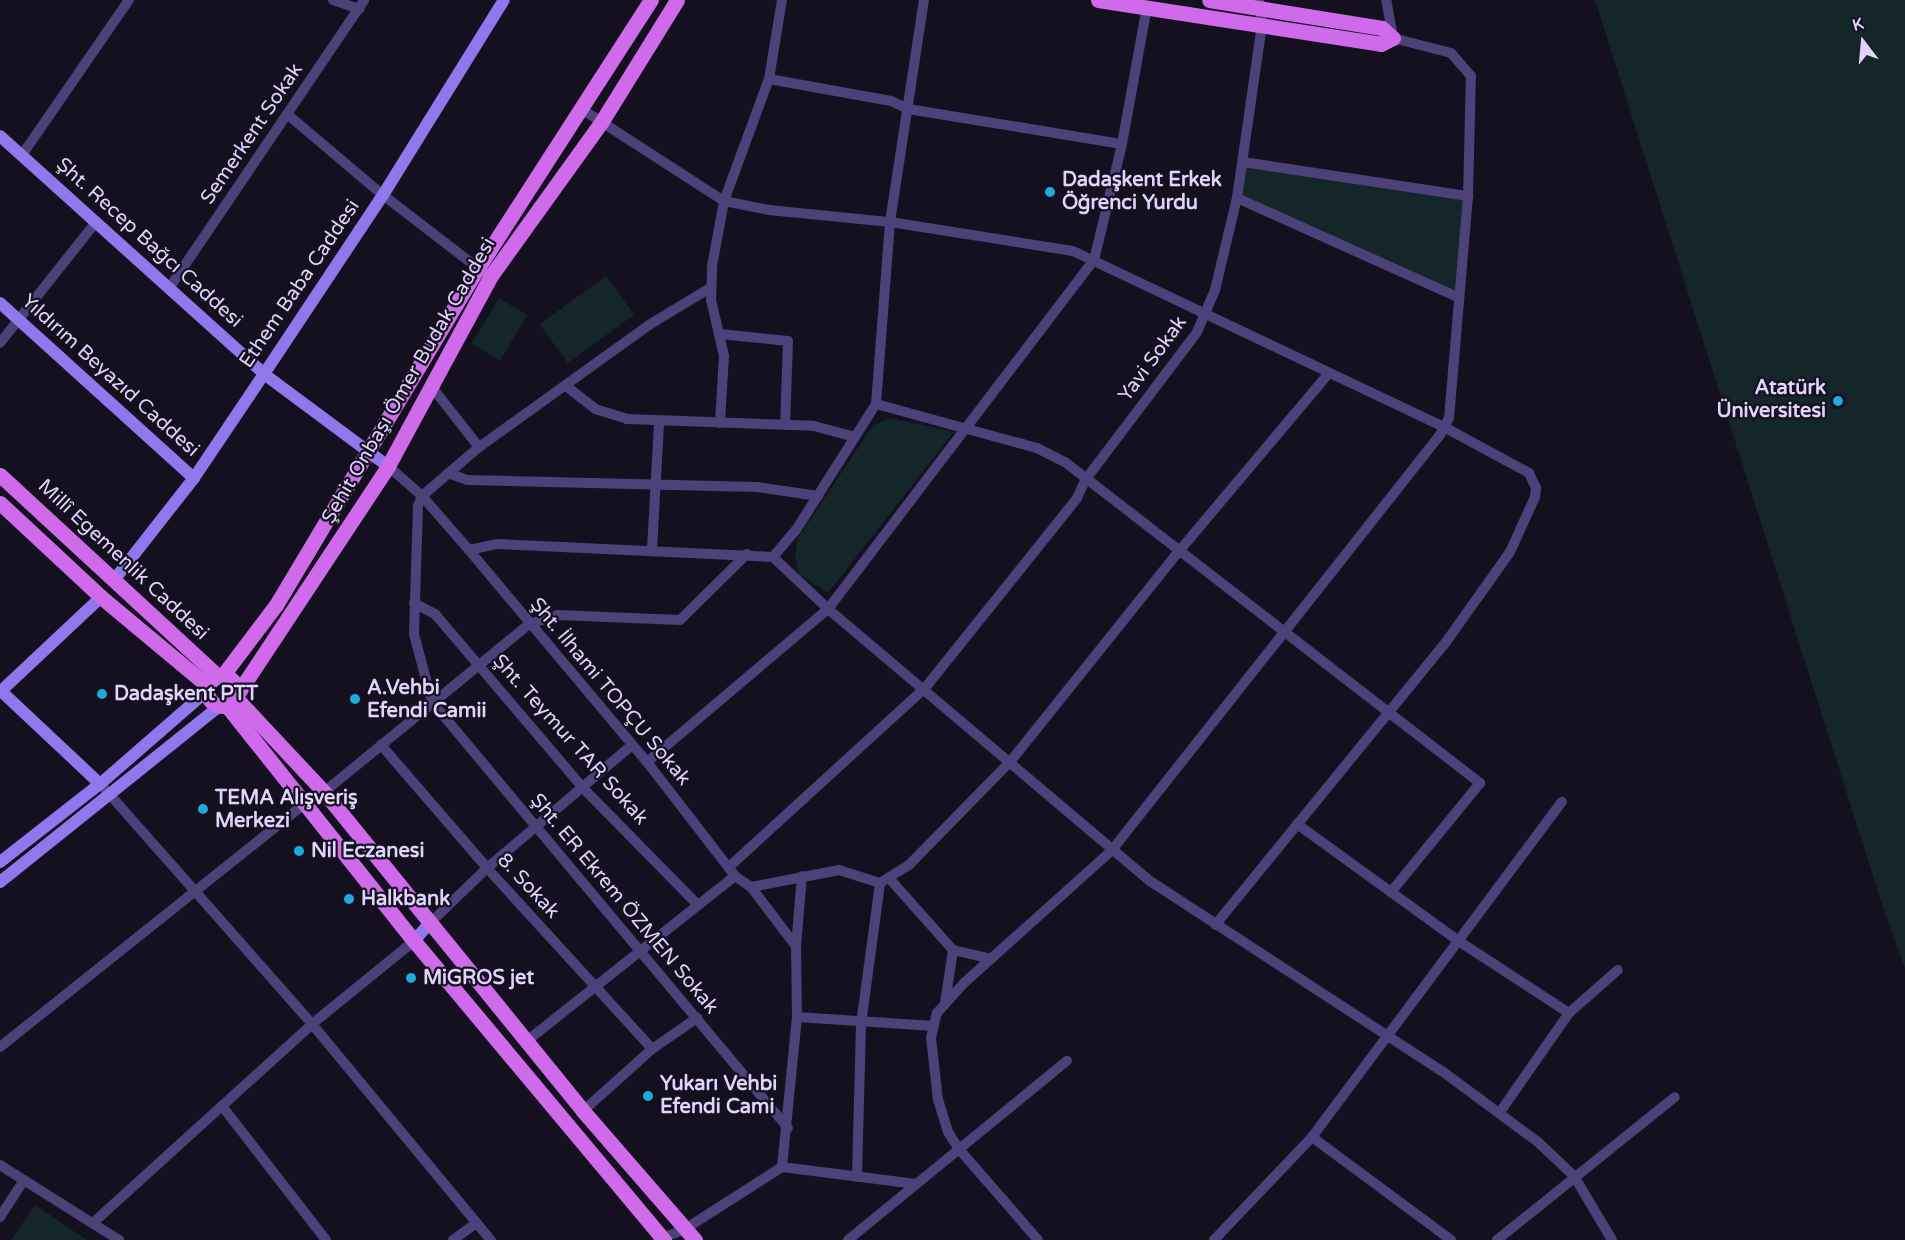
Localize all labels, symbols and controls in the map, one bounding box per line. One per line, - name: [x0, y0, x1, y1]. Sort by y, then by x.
- north arrow: [1833, 12, 1893, 72]
- text: K: [1850, 14, 1866, 36]
- street label: Semerkent Sokak: [196, 59, 308, 209]
- street label: Şht. Recep Bağcı Caddesi: [51, 153, 247, 333]
- place label: Dadaşkent Erkek Öğrenci Yurdu: [1062, 168, 1222, 215]
- marker: Dadaşkent Erkek Öğrenci Yurdu: [1043, 185, 1057, 199]
- street label: Ethem Baba Caddesi: [235, 195, 365, 373]
- street label: Şehit Onbaşı Ömer Budak Caddesi: [317, 234, 501, 528]
- street label: Yıldırım Beyazıd Caddesi: [16, 290, 204, 462]
- street label: Yavi Sokak: [1114, 311, 1192, 407]
- place label: Atatürk Üniversitesi: [1717, 377, 1826, 424]
- marker: Atatürk Üniversitesi: [1831, 394, 1845, 408]
- street label: Millî Egemenlik Caddesi: [33, 475, 213, 645]
- street label: Şht. İlhami TOPÇU Sokak: [524, 593, 696, 791]
- street label: Şht. Teymur TAR Sokak: [487, 650, 653, 830]
- place label: A.Vehbi Efendi Camii: [367, 676, 486, 723]
- place label: Dadaşkent PTT: [114, 682, 258, 706]
- marker: Dadaşkent PTT: [95, 687, 109, 701]
- marker: A.Vehbi Efendi Camii: [348, 692, 362, 706]
- place label: TEMA Alışveriş Merkezi: [215, 786, 358, 833]
- street label: Şht. ER Ekrem ÖZMEN Sokak: [525, 789, 723, 1019]
- marker: TEMA Alışveriş Merkezi: [196, 802, 210, 816]
- place label: Nil Eczanesi: [311, 839, 424, 863]
- marker: Nil Eczanesi: [292, 844, 306, 858]
- street label: 8. Sokak: [492, 848, 564, 924]
- place label: Halkbank: [361, 887, 450, 911]
- marker: Halkbank: [342, 892, 356, 906]
- place label: MiGROS jet: [423, 966, 534, 990]
- marker: MiGROS jet: [404, 971, 418, 985]
- place label: Yukarı Vehbi Efendi Cami: [660, 1072, 777, 1119]
- marker: Yukarı Vehbi Efendi Cami: [641, 1089, 655, 1103]

